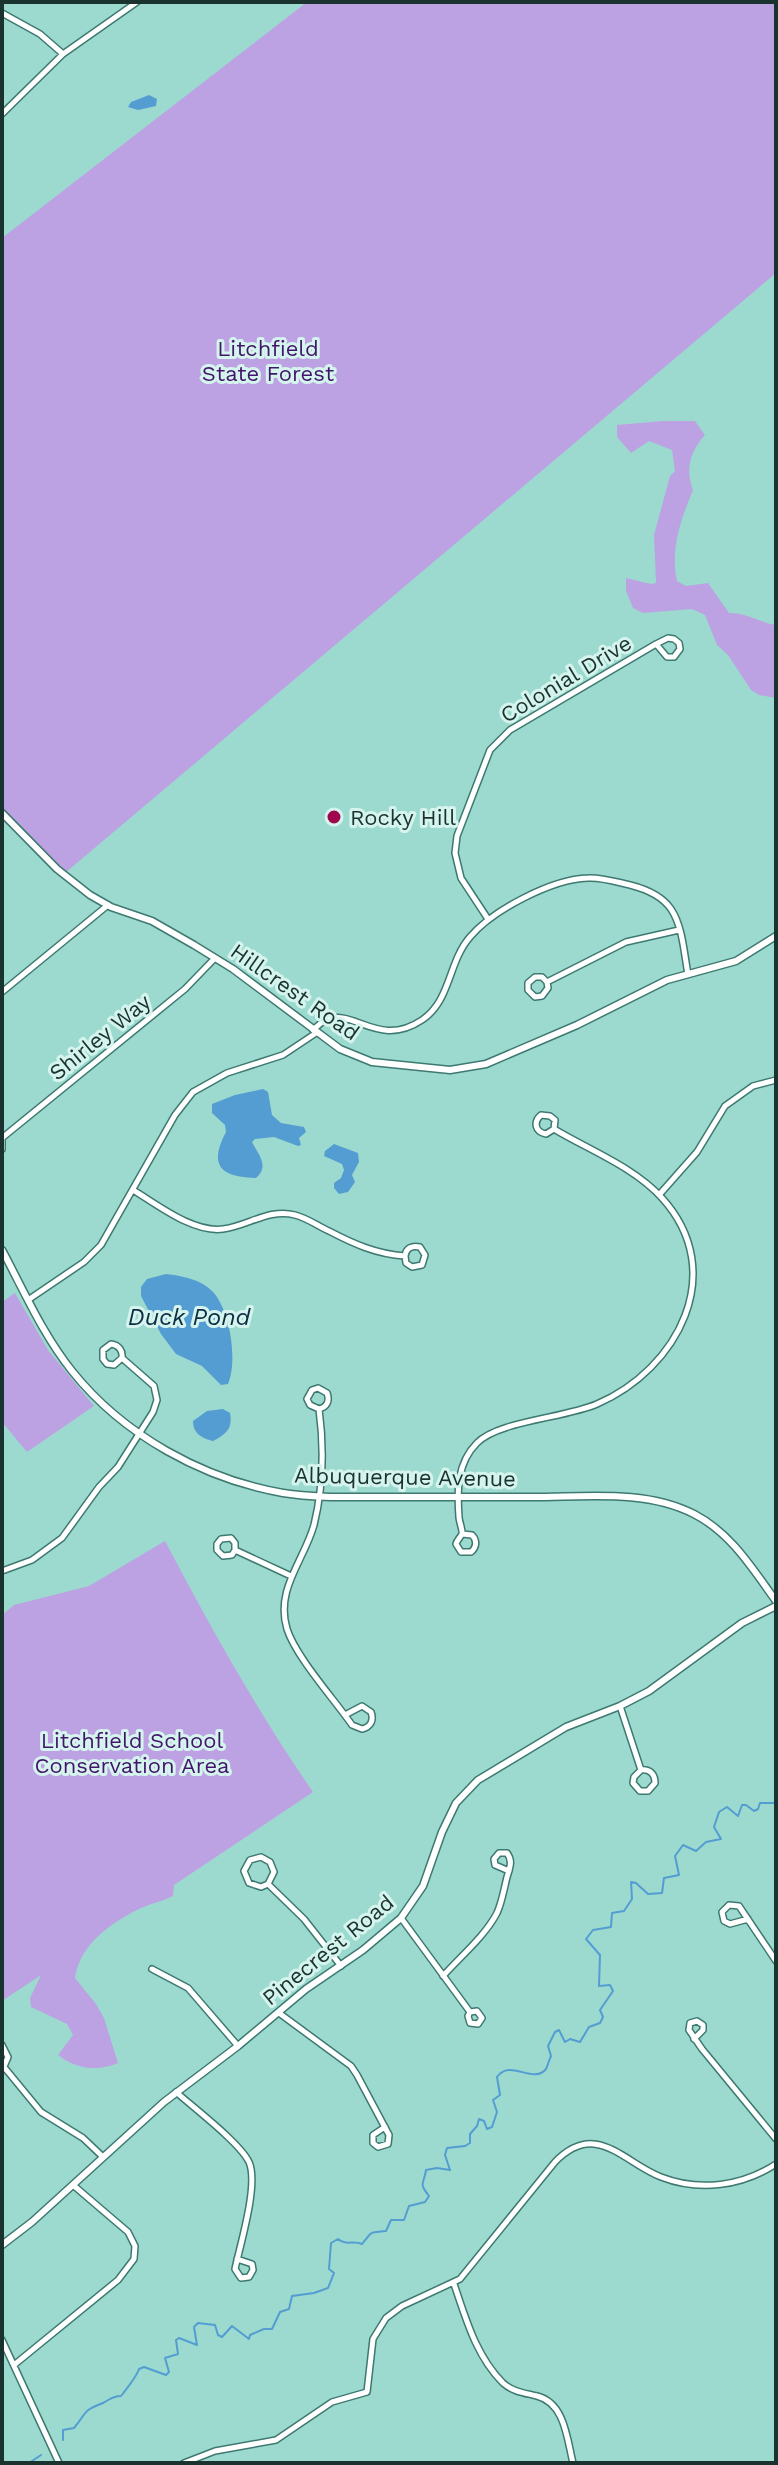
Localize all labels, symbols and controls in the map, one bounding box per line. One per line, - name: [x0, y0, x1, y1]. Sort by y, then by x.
- park label: Litchfield State Forest: [202, 336, 334, 386]
- street label: Colonial Drive: [496, 630, 636, 728]
- place label: Rocky Hill: [350, 805, 456, 830]
- marker: Rocky Hill: [325, 808, 343, 826]
- street label: Hillcrest Road: [226, 938, 364, 1046]
- street label: Shirley Way: [44, 988, 156, 1085]
- water label: Duck Pond: [128, 1303, 252, 1331]
- street label: Albuquerque Avenue: [294, 1463, 516, 1491]
- park label: Litchfield School Conservation Area: [34, 1728, 230, 1778]
- street label: Pinecrest Road: [257, 1890, 399, 2010]

